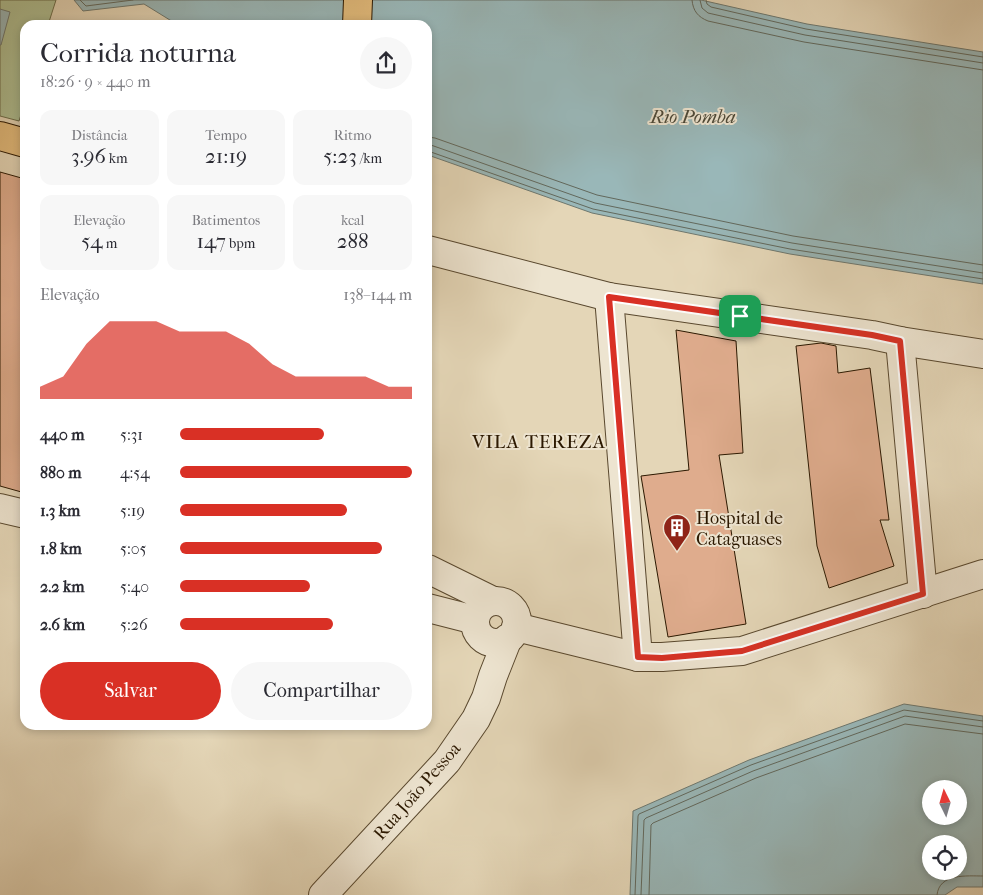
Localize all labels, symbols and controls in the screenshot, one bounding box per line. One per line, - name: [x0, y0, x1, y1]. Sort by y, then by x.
- text: Corrida noturna: [40, 36, 236, 69]
- button: share: [360, 37, 412, 89]
- text: 18:26 · 9 × 440 m: [40, 72, 151, 91]
- water label: Rio Pomba: [648, 106, 736, 128]
- text: Distância: [71, 127, 127, 144]
- text: Tempo: [205, 127, 247, 144]
- text: Ritmo: [334, 127, 372, 144]
- text: 3.96: [71, 144, 106, 168]
- text: 21:19: [205, 144, 247, 168]
- text: 5:23: [323, 144, 357, 168]
- text: km: [106, 150, 128, 167]
- text: /km: [357, 150, 382, 167]
- text: Elevação: [73, 212, 125, 229]
- text: Batimentos: [192, 212, 260, 229]
- text: kcal: [341, 212, 364, 229]
- text: 54: [81, 229, 103, 253]
- text: 147: [197, 229, 226, 253]
- text: 288: [337, 229, 369, 253]
- text: m: [103, 235, 117, 252]
- text: bpm: [226, 235, 255, 252]
- text: Elevação: [40, 285, 100, 304]
- text: 138–144 m: [343, 285, 412, 304]
- pin: [719, 295, 761, 337]
- icon: arrive: [726, 302, 754, 330]
- text: 440 m: [40, 425, 85, 444]
- text: 5:31: [120, 425, 143, 444]
- district label: VILA TEREZA: [471, 431, 606, 453]
- text: 880 m: [40, 463, 82, 482]
- text: 4:54: [120, 463, 150, 482]
- text: 1.3 km: [40, 501, 80, 520]
- text: 5:19: [120, 501, 145, 520]
- place label: Hospital de Cataguases: [696, 508, 783, 550]
- building icon: Hospital de Cataguases: [662, 513, 692, 552]
- text: 1.8 km: [40, 539, 82, 558]
- text: 5:05: [120, 539, 147, 558]
- text: 2.2 km: [40, 577, 85, 596]
- text: 5:40: [120, 577, 149, 596]
- text: 2.6 km: [40, 615, 85, 634]
- text: 5:26: [120, 615, 148, 634]
- button: Salvar: [40, 662, 221, 720]
- button: Compartilhar: [231, 662, 412, 720]
- street label: Rua João Pessoa: [369, 738, 466, 844]
- north arrow: [922, 780, 968, 825]
- map controls: [922, 780, 967, 880]
- button: locate: [922, 835, 967, 880]

